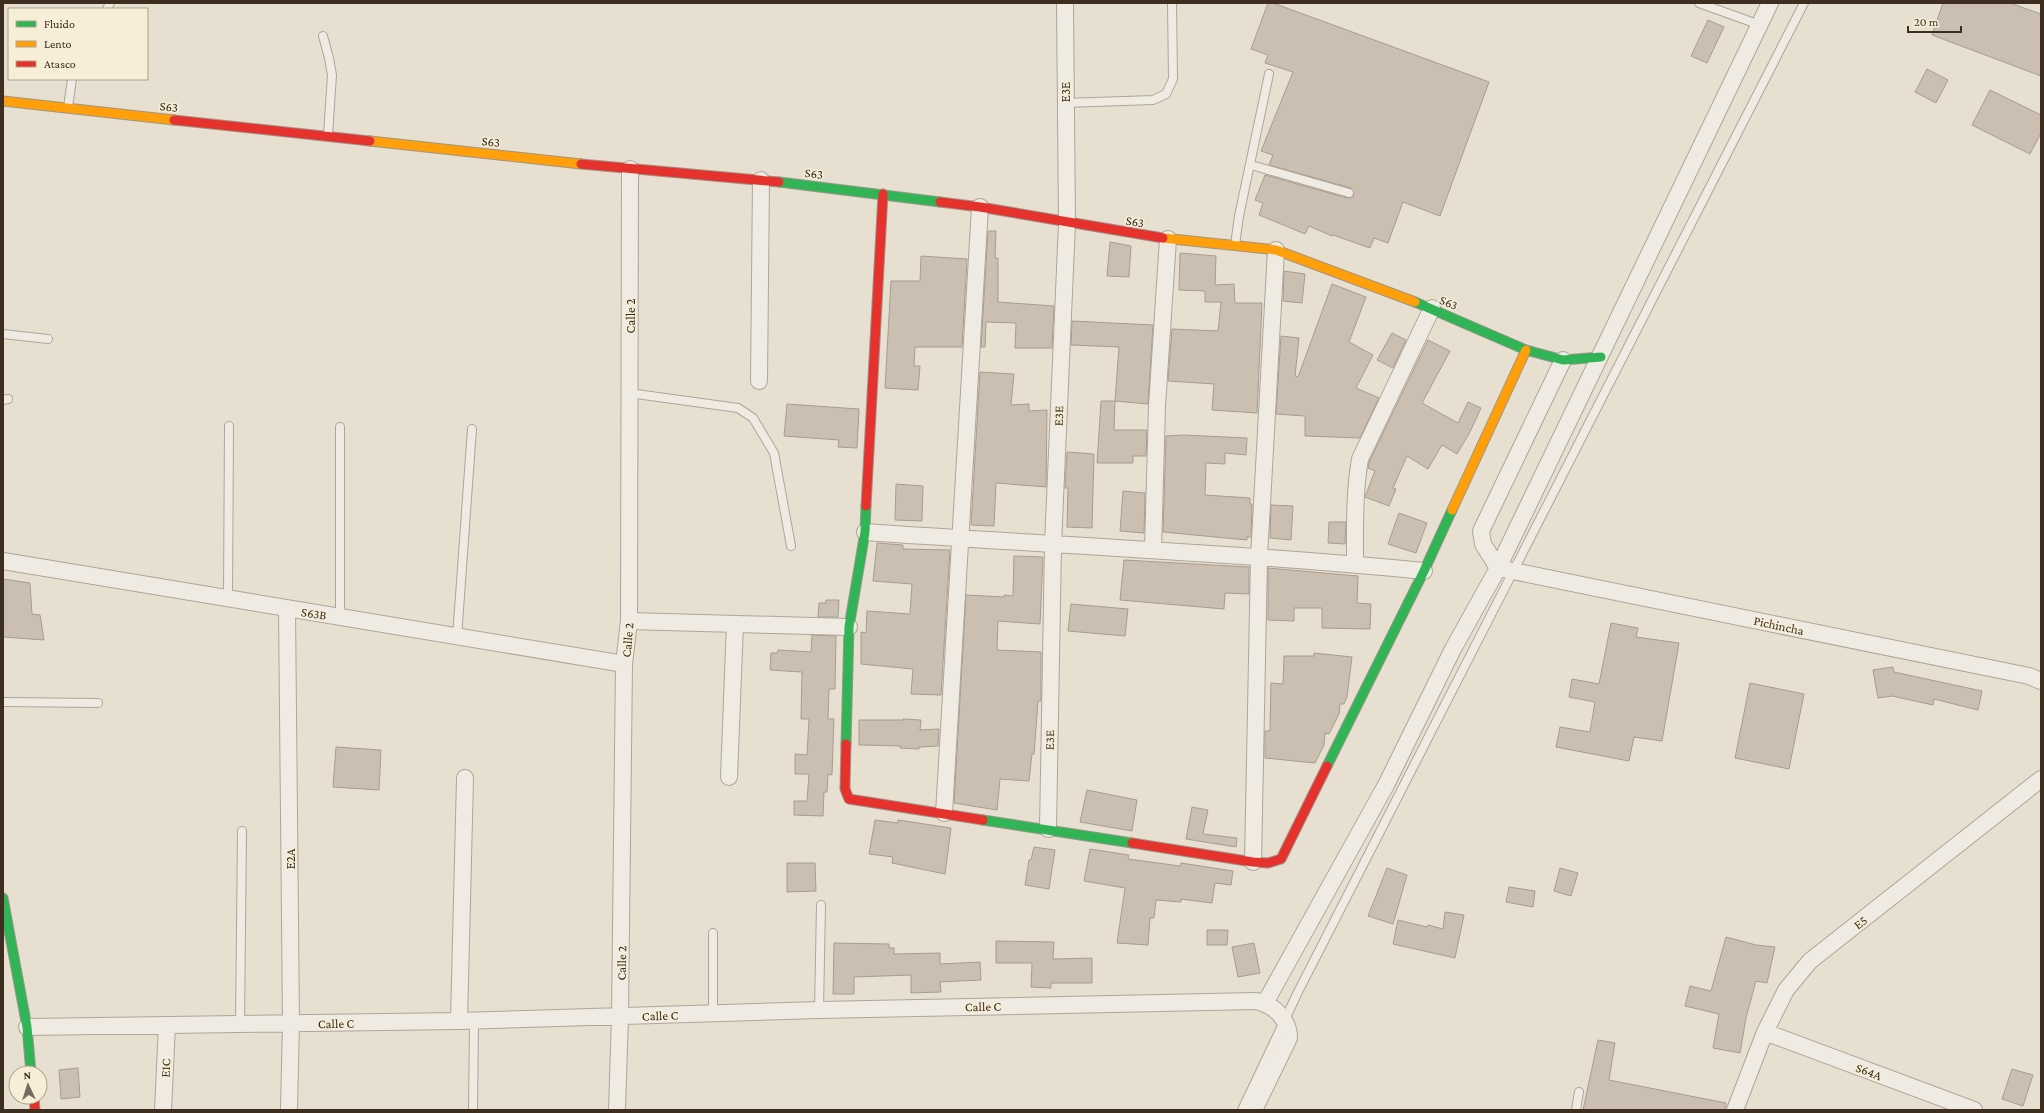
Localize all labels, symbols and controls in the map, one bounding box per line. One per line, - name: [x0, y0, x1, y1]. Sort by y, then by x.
- legend: [8, 8, 148, 80]
- scale bar: [1908, 8, 1961, 34]
- text: 20 m: [1914, 15, 1939, 29]
- text: Fluido: [44, 17, 75, 31]
- text: Lento: [44, 37, 72, 51]
- text: Atasco: [44, 57, 76, 71]
- street label: E3E: [1058, 82, 1073, 102]
- street label: S63: [159, 98, 179, 115]
- street label: S63: [481, 133, 501, 150]
- street label: S63: [804, 165, 824, 182]
- street label: S63: [1125, 213, 1145, 230]
- street label: S63: [1437, 292, 1460, 313]
- street label: Calle 2: [623, 299, 638, 333]
- street label: E3E: [1051, 406, 1066, 426]
- street label: S63B: [300, 604, 328, 623]
- street label: Pichincha: [1752, 613, 1805, 638]
- street label: Calle 2: [619, 622, 636, 658]
- street label: E3E: [1042, 730, 1057, 750]
- street label: E2A: [283, 848, 298, 869]
- street label: E5: [1850, 912, 1870, 932]
- street label: Calle 2: [614, 945, 629, 981]
- street label: Calle C: [965, 999, 1002, 1014]
- street label: Calle C: [642, 1007, 679, 1024]
- street label: Calle C: [318, 1016, 355, 1031]
- street label: E1C: [158, 1058, 174, 1078]
- street label: S64A: [1854, 1060, 1885, 1083]
- north arrow: [8, 1065, 48, 1105]
- text: N: [23, 1069, 32, 1081]

